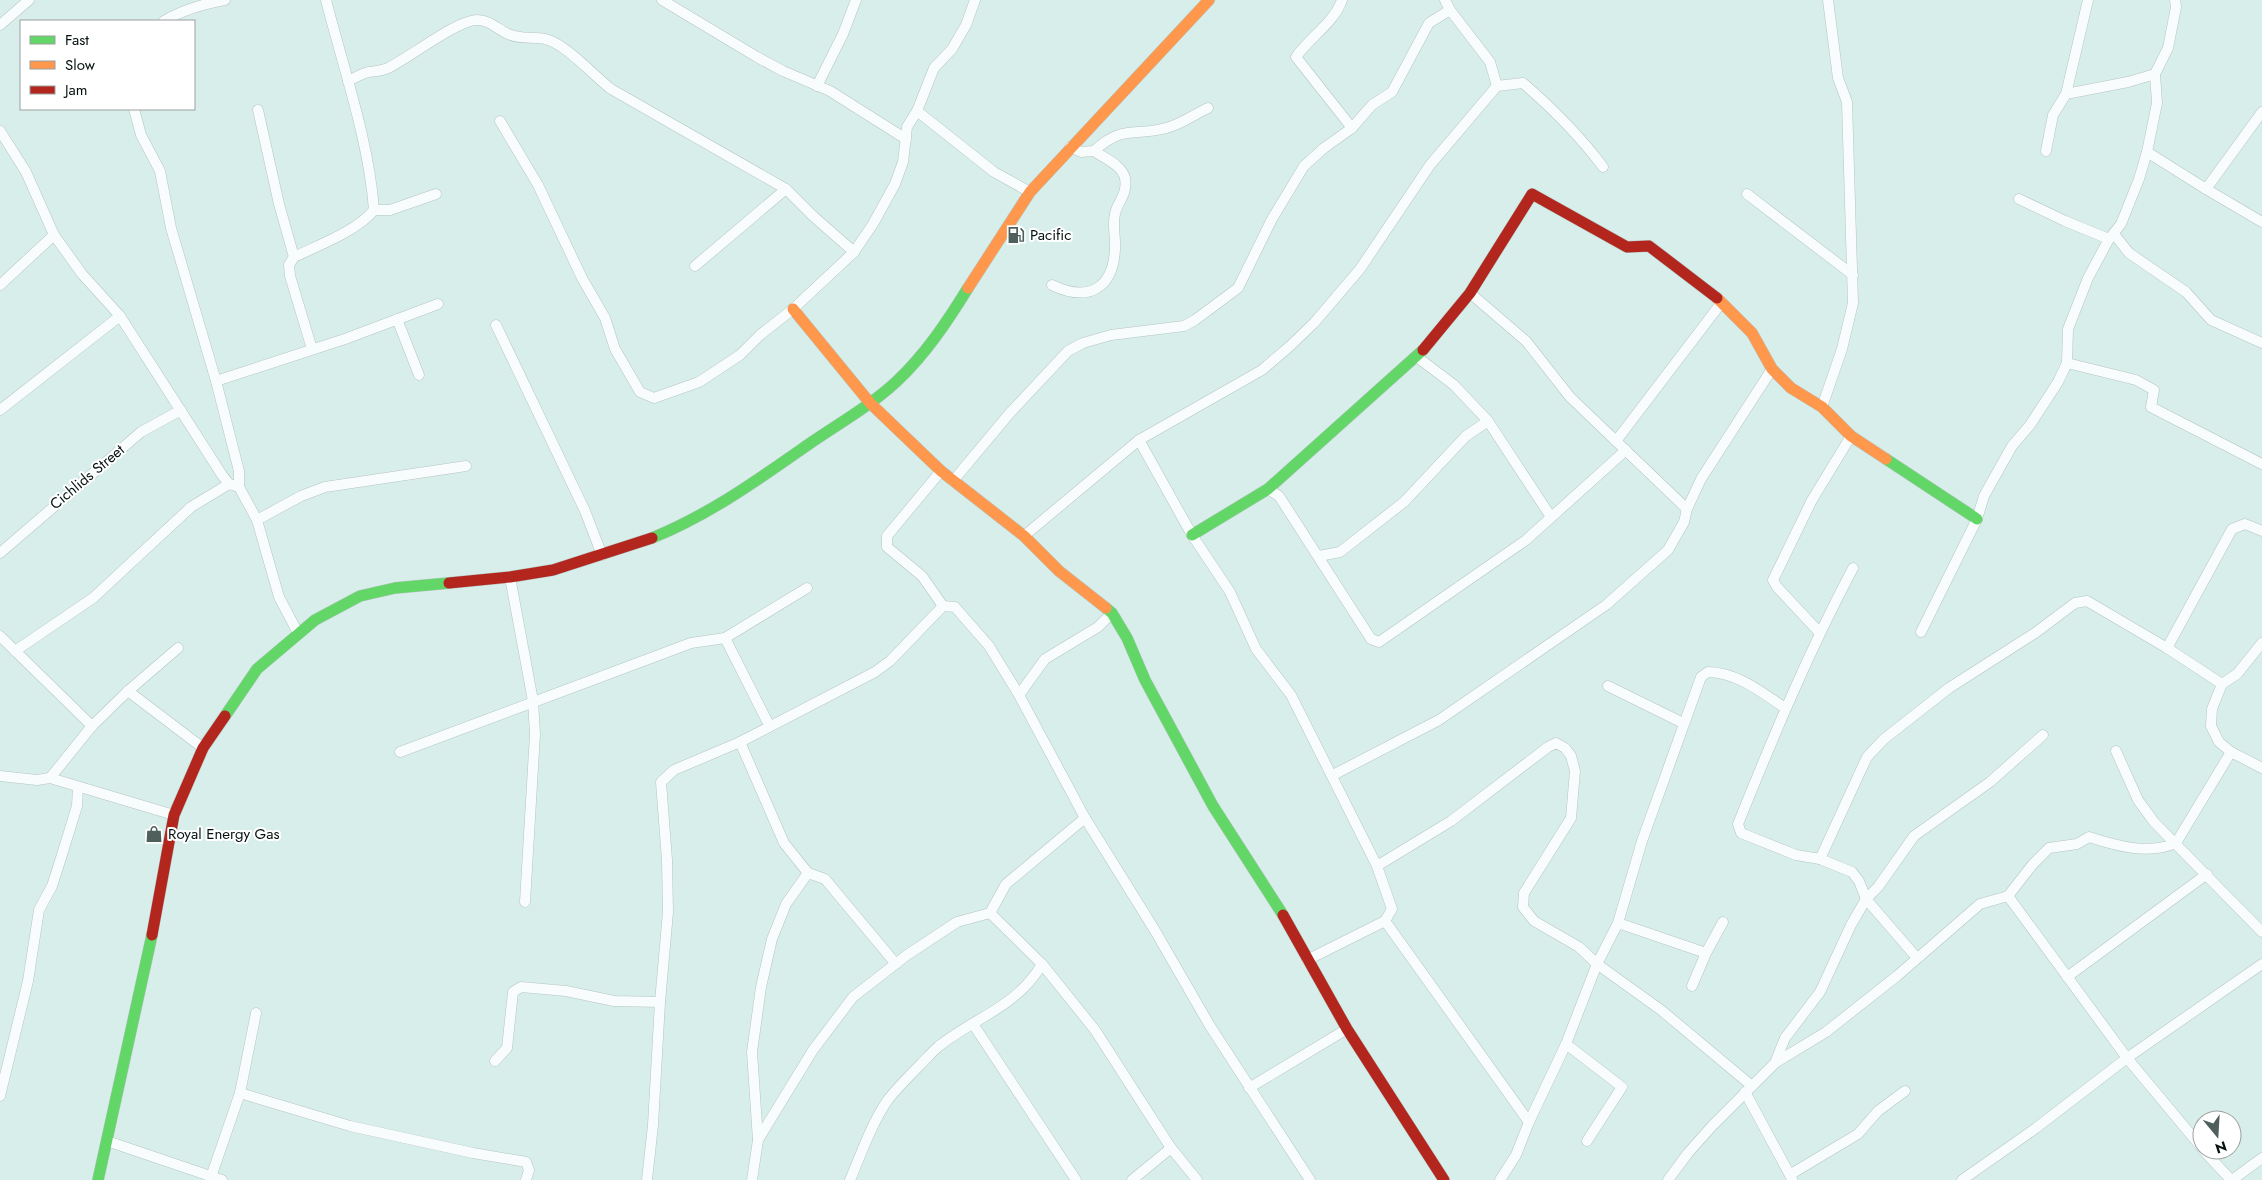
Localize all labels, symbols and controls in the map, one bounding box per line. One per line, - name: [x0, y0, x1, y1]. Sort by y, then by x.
- legend: [20, 20, 195, 110]
- text: Fast: [65, 29, 89, 51]
- text: Slow: [65, 54, 96, 76]
- text: Jam: [63, 79, 88, 101]
- place label: Pacific: [1030, 224, 1071, 246]
- fuel station icon: Pacific: [1006, 225, 1026, 245]
- street label: Cichlids Street: [45, 439, 129, 515]
- place label: Royal Energy Gas: [168, 823, 279, 845]
- shop icon: Royal Energy Gas: [144, 824, 164, 844]
- north arrow: [2192, 1110, 2242, 1160]
- text: N: [2213, 1136, 2229, 1159]

